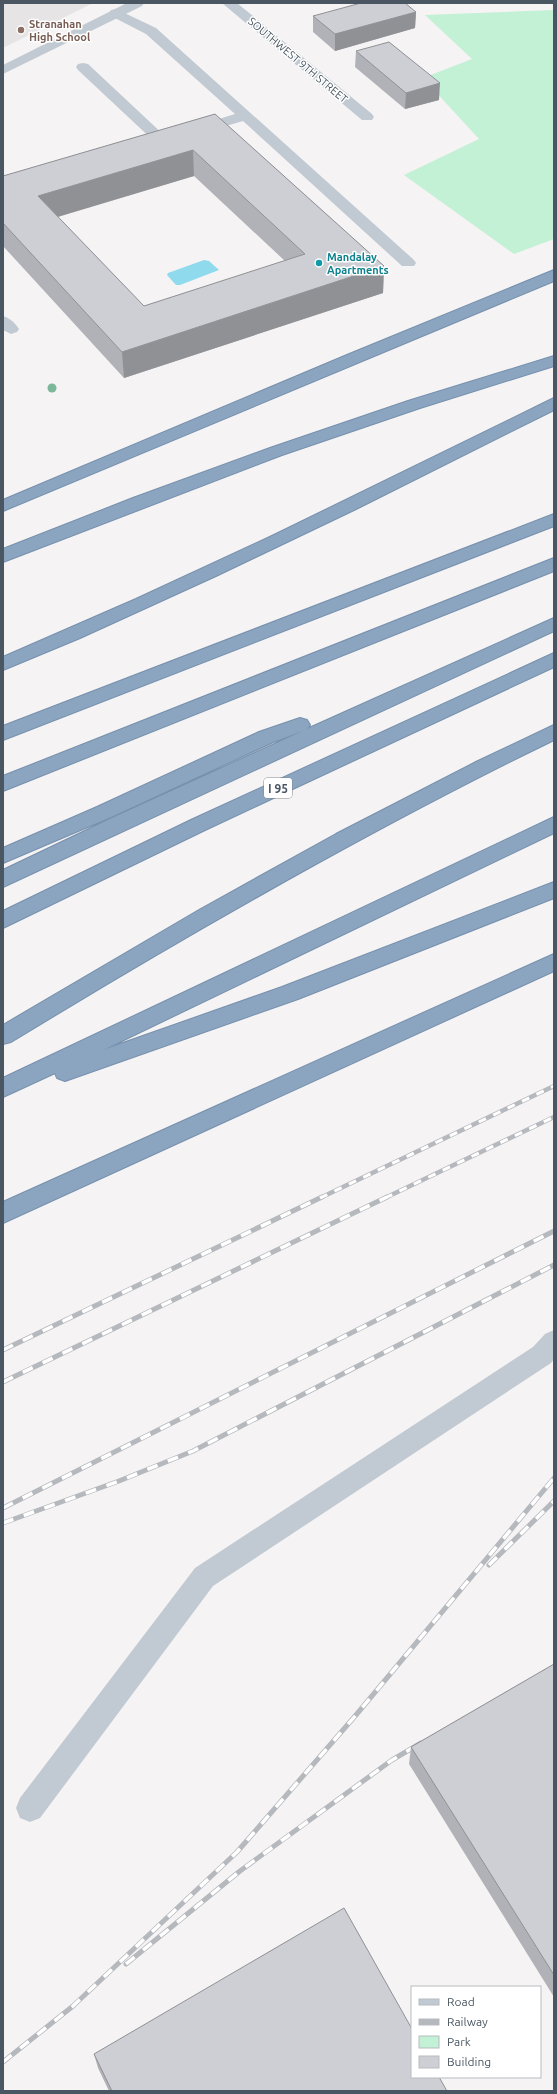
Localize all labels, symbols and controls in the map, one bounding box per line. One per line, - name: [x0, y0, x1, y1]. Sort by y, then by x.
- street label: SOUTHWEST 9TH STREET: [246, 15, 350, 105]
- place label: Stranahan High School: [29, 18, 91, 43]
- marker: Stranahan High School: [16, 25, 26, 35]
- place label: Mandalay Apartments: [327, 251, 389, 276]
- marker: Mandalay Apartments: [314, 258, 324, 268]
- road number: I 95: [264, 778, 292, 798]
- legend: [411, 1986, 541, 2078]
- text: Road: [447, 1995, 475, 2008]
- text: Railway: [447, 2015, 488, 2028]
- text: Park: [447, 2035, 471, 2048]
- text: Building: [447, 2055, 491, 2068]

